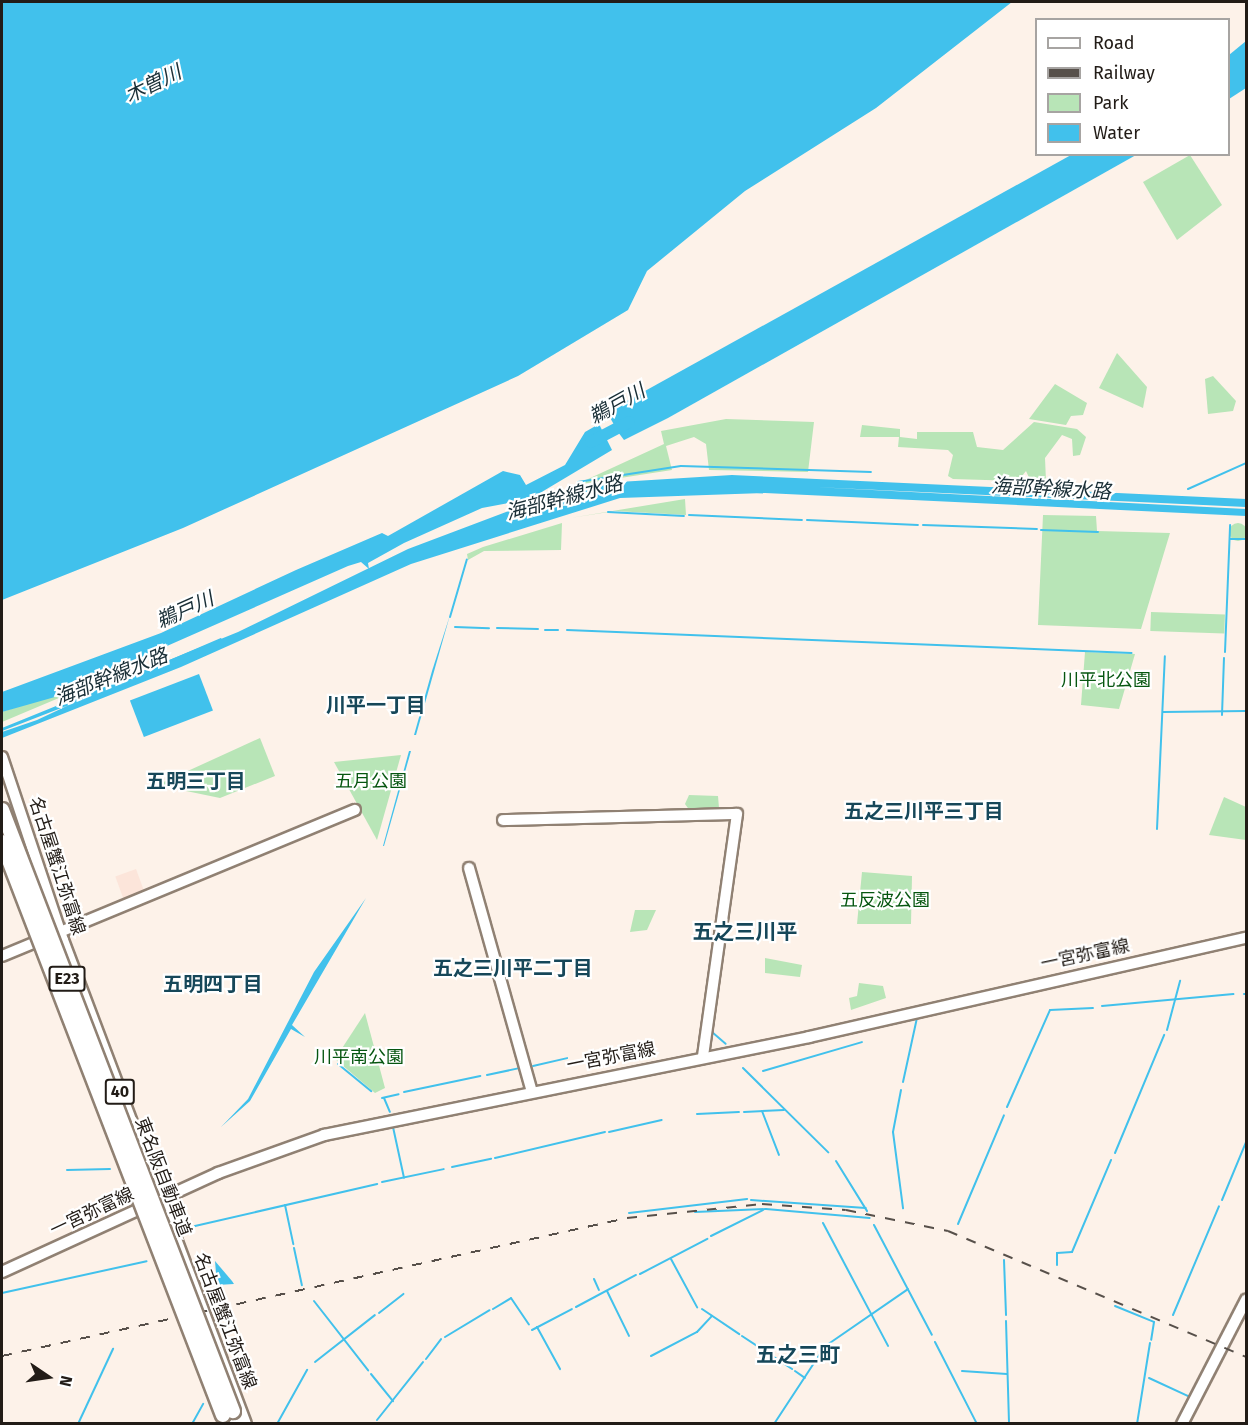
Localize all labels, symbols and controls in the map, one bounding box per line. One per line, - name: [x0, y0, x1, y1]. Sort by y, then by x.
- legend: [1035, 18, 1230, 156]
- text: Road: [1093, 32, 1135, 54]
- water label: 木曽川: [121, 60, 185, 108]
- text: Railway: [1093, 62, 1155, 84]
- text: Park: [1093, 92, 1128, 114]
- text: Water: [1093, 122, 1140, 144]
- water label: 鵜戸川: [585, 379, 649, 429]
- water label: 海部幹線水路: [503, 471, 625, 525]
- water label: 海部幹線水路: [990, 474, 1112, 504]
- water label: 鵜戸川: [153, 587, 217, 633]
- water label: 海部幹線水路: [51, 643, 171, 711]
- park label: 川平北公園: [1061, 669, 1151, 691]
- district label: 川平一丁目: [326, 693, 426, 717]
- district label: 五明三丁目: [146, 769, 246, 793]
- park label: 五月公園: [335, 770, 407, 792]
- street label: 名古屋蟹江弥富線: [24, 794, 90, 938]
- district label: 五之三川平三丁目: [844, 799, 1004, 823]
- park label: 五反波公園: [840, 889, 930, 911]
- district label: 五之三川平: [693, 919, 797, 945]
- street label: 一宮弥富線: [1039, 935, 1131, 975]
- district label: 五之三川平二丁目: [433, 956, 593, 980]
- road number: E23: [48, 966, 86, 992]
- district label: 五明四丁目: [163, 972, 263, 996]
- street label: 一宮弥富線: [565, 1038, 657, 1076]
- park label: 川平南公園: [314, 1046, 404, 1068]
- road number: 40: [104, 1079, 136, 1105]
- street label: 東名阪自動車道: [130, 1114, 196, 1240]
- street label: 一宮弥富線: [47, 1183, 137, 1241]
- street label: 名古屋蟹江弥富線: [189, 1250, 261, 1392]
- district label: 五之三町: [756, 1342, 840, 1368]
- north arrow: [18, 1347, 78, 1407]
- text: N: [56, 1374, 76, 1388]

